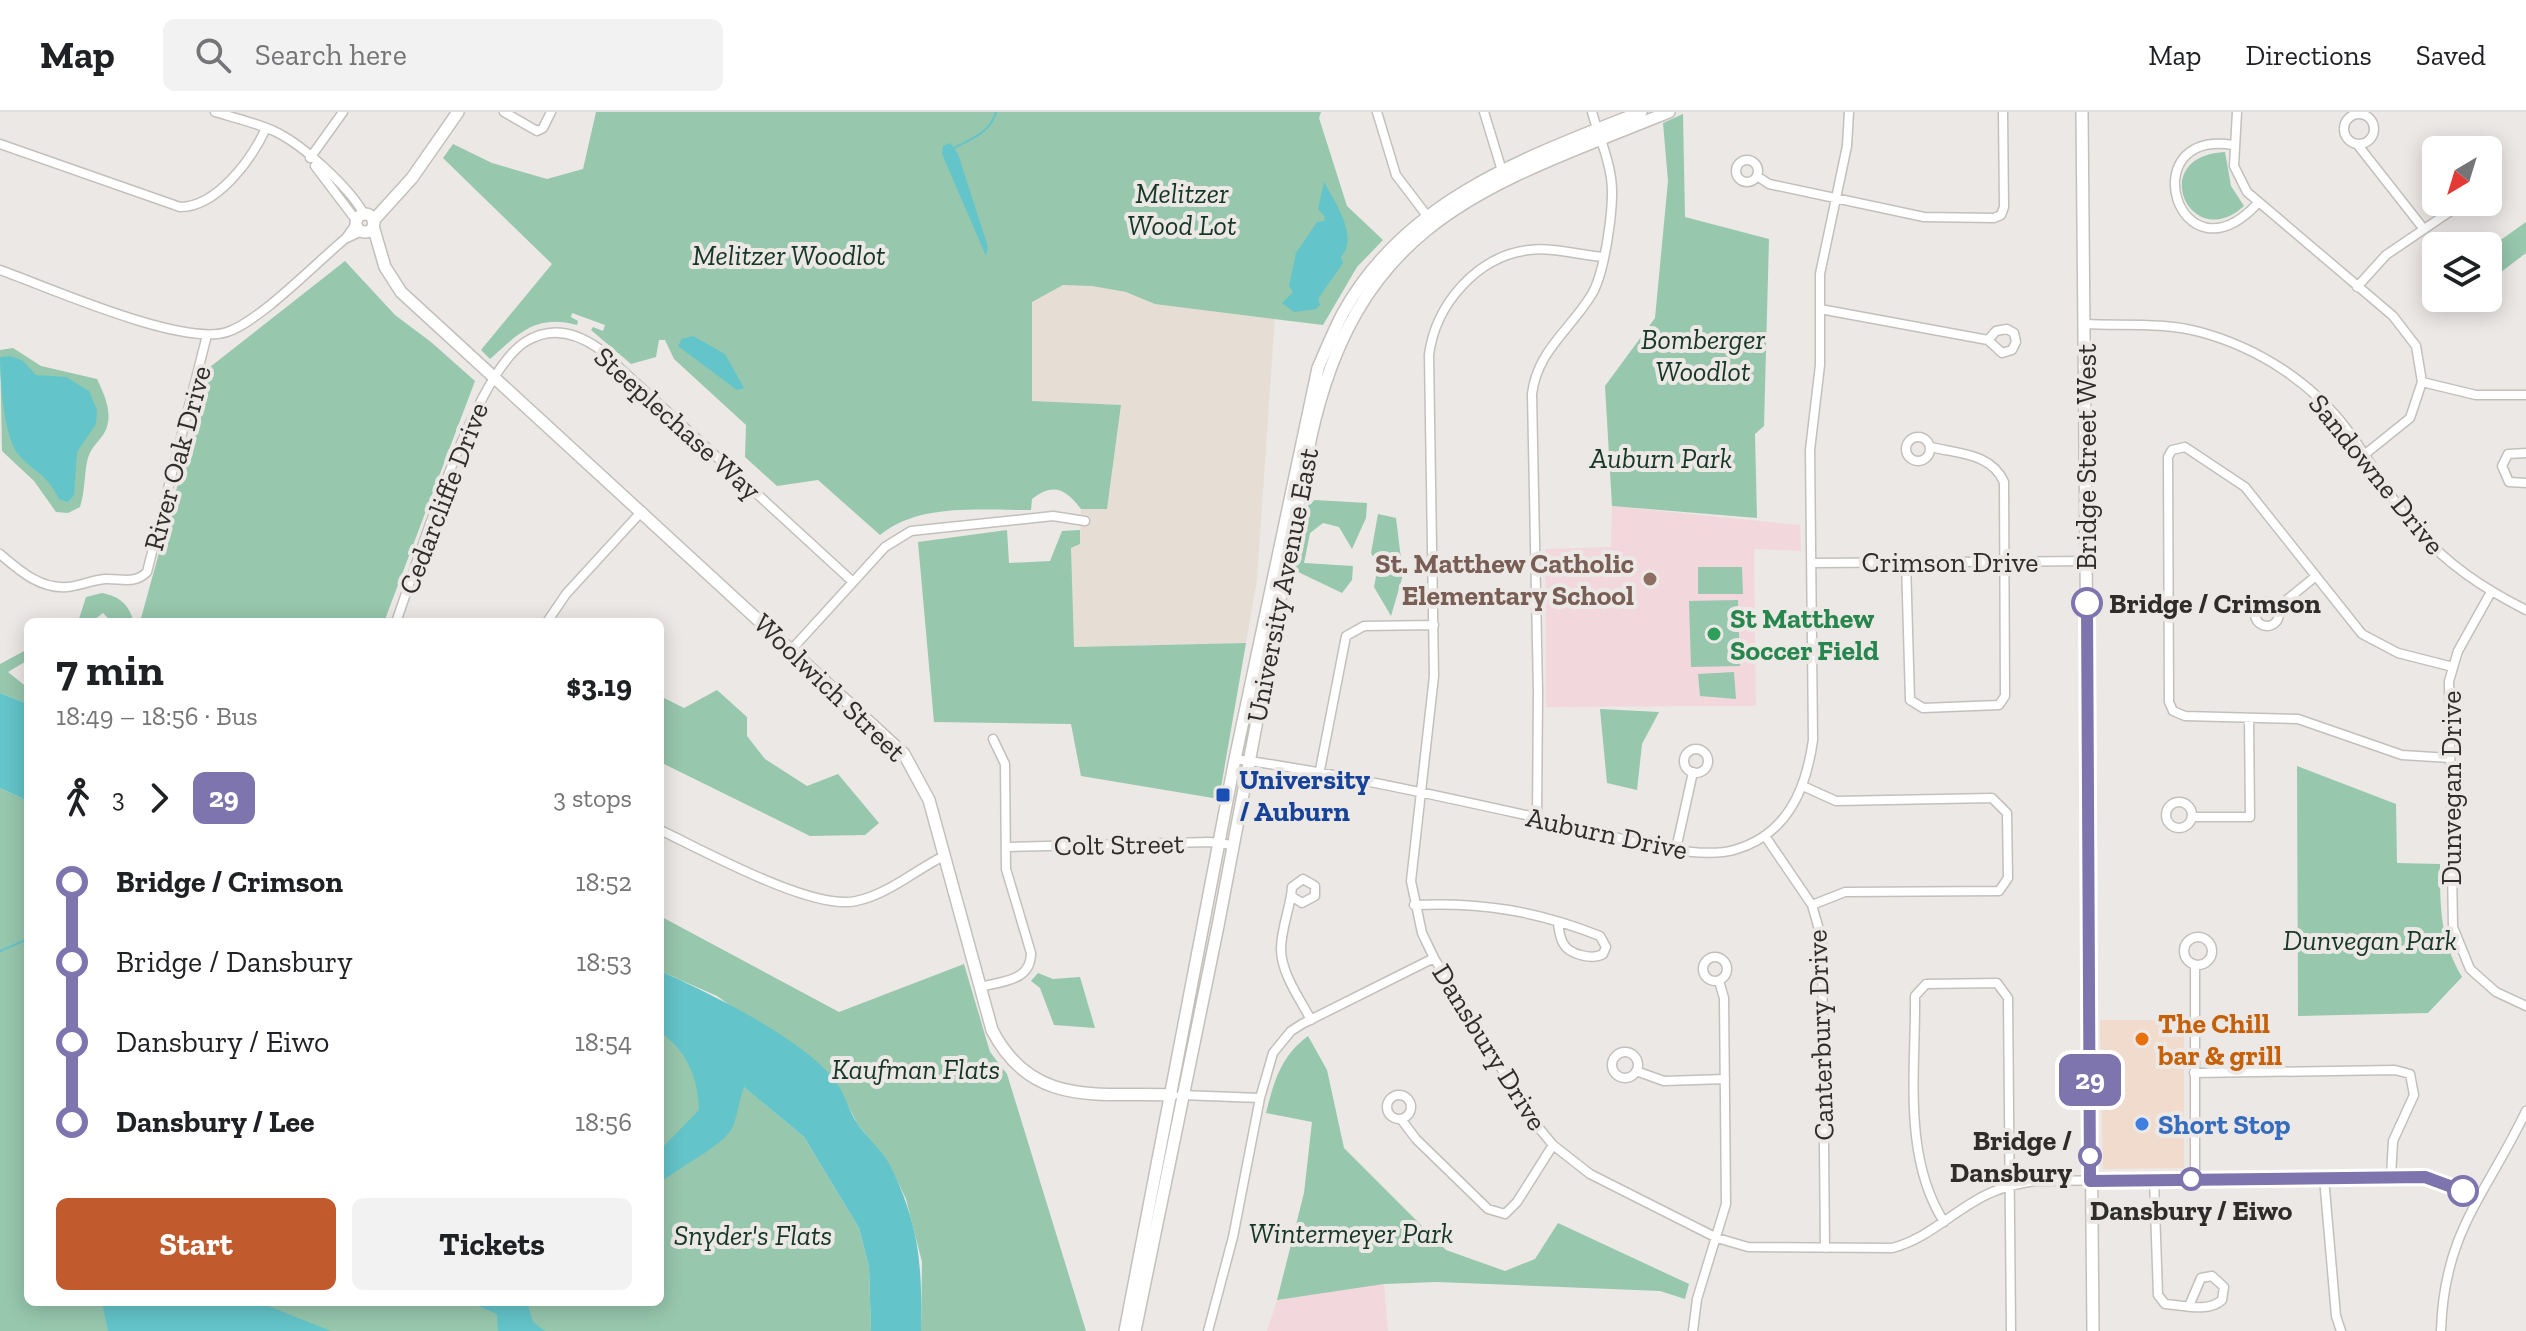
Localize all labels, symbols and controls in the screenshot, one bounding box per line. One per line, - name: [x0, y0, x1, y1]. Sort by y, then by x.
- search box: [163, 19, 723, 91]
- text: Map: [40, 32, 115, 78]
- icon: search: [191, 33, 235, 77]
- text: Search here: [255, 37, 407, 73]
- text: Map: [2148, 39, 2201, 72]
- text: Directions: [2245, 39, 2372, 72]
- text: Saved: [2416, 39, 2486, 72]
- north arrow: [2422, 136, 2502, 216]
- map controls: [2422, 136, 2502, 312]
- park label: Melitzer Wood Lot: [1127, 177, 1237, 242]
- button: layers: [2422, 232, 2502, 312]
- park label: Melitzer Woodlot: [692, 239, 886, 272]
- park label: Bomberger Woodlot: [1641, 323, 1765, 388]
- street label: Steeplechase Way: [588, 340, 768, 507]
- street label: Bridge Street West: [2070, 343, 2103, 570]
- street label: River Oak Drive: [137, 362, 218, 554]
- street label: Sandowne Drive: [2302, 387, 2451, 561]
- street label: Cedarcliffe Drive: [392, 398, 495, 599]
- park label: Auburn Park: [1589, 442, 1732, 475]
- street label: University Avenue East: [1240, 444, 1325, 725]
- street label: Crimson Drive: [1862, 546, 2038, 579]
- place label: St. Matthew Catholic Elementary School: [1375, 547, 1634, 612]
- marker: St. Matthew Catholic Elementary School: [1641, 570, 1659, 588]
- place label: Bridge / Crimson: [2109, 587, 2321, 620]
- marker: Bridge / Crimson: [2072, 588, 2102, 618]
- place label: St Matthew Soccer Field: [1730, 602, 1879, 667]
- street label: Woolwich Street: [747, 607, 913, 769]
- marker: St Matthew Soccer Field: [1705, 625, 1723, 643]
- text: 7 min: [56, 643, 164, 696]
- text: $3.19: [566, 668, 632, 704]
- street label: Dunvegan Drive: [2435, 691, 2468, 885]
- text: 18:49 – 18:56 · Bus: [56, 700, 258, 732]
- place label: University / Auburn: [1239, 763, 1370, 828]
- icon: walk: [56, 776, 100, 820]
- icon: forward: [137, 776, 181, 820]
- text: 29: [209, 781, 239, 814]
- text: 3: [112, 782, 125, 814]
- text: 3 stops: [553, 782, 632, 814]
- marker: University / Auburn: [1214, 786, 1232, 804]
- street label: Auburn Drive: [1523, 800, 1691, 867]
- street label: Colt Street: [1054, 827, 1185, 862]
- text: Bridge / Crimson: [116, 864, 343, 900]
- text: 18:52: [575, 866, 632, 898]
- park label: Dunvegan Park: [2283, 924, 2457, 957]
- street label: Canterbury Drive: [1800, 929, 1841, 1141]
- text: Bridge / Dansbury: [116, 944, 353, 980]
- text: 18:53: [576, 946, 632, 978]
- street label: Dansbury Drive: [1425, 958, 1554, 1136]
- place label: The Chill bar & grill: [2157, 1007, 2282, 1072]
- text: Dansbury / Eiwo: [116, 1024, 329, 1060]
- text: 18:54: [575, 1026, 632, 1058]
- marker: The Chill bar & grill: [2133, 1030, 2151, 1048]
- park label: Kaufman Flats: [832, 1053, 1000, 1086]
- line badge: 29: [2054, 1054, 2126, 1106]
- text: 29: [2075, 1063, 2105, 1096]
- text: Dansbury / Lee: [116, 1104, 314, 1140]
- text: 18:56: [575, 1106, 632, 1138]
- place label: Short Stop: [2158, 1108, 2291, 1141]
- marker: Short Stop: [2133, 1115, 2151, 1133]
- place label: Bridge / Dansbury: [1950, 1124, 2072, 1189]
- marker: Bridge / Dansbury: [2079, 1145, 2101, 1167]
- marker: Dansbury / Eiwo: [2180, 1168, 2202, 1190]
- unlabelled marker: [2448, 1176, 2478, 1206]
- place label: Dansbury / Eiwo: [2090, 1194, 2293, 1227]
- button: Start: [56, 1198, 336, 1290]
- button: Tickets: [352, 1198, 632, 1290]
- park label: Wintermeyer Park: [1249, 1217, 1453, 1250]
- park label: Snyder's Flats: [674, 1219, 832, 1252]

